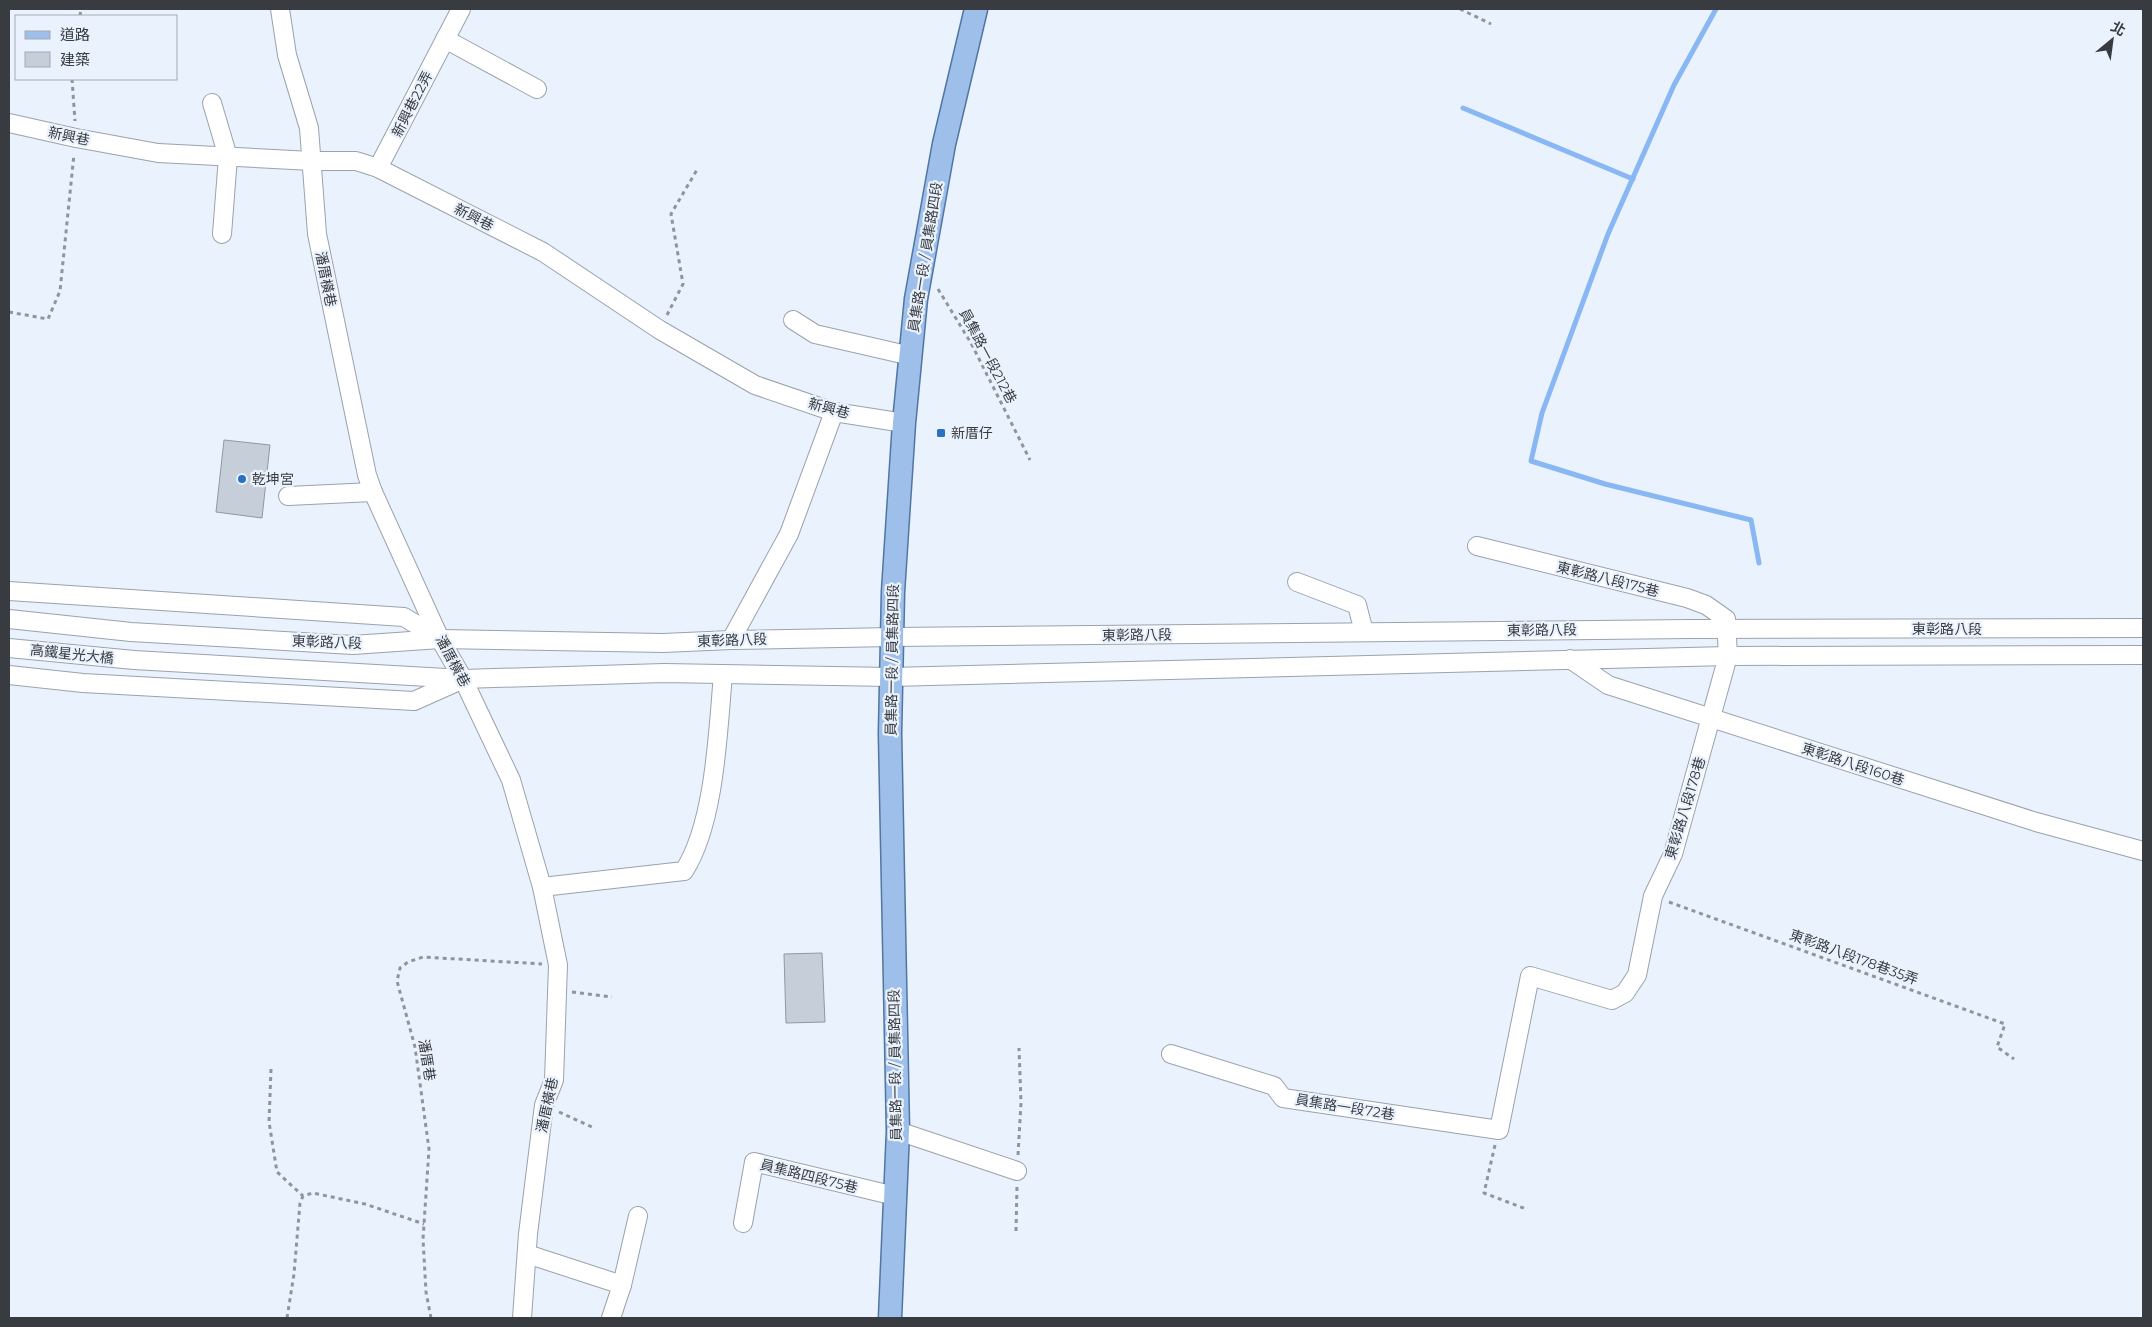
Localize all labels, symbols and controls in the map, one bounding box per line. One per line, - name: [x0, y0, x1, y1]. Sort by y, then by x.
- legend: [15, 15, 178, 80]
- north arrow: [2087, 15, 2137, 65]
- text: 北: [2108, 17, 2129, 40]
- text: 道路: [60, 25, 90, 44]
- text: 建築: [60, 50, 90, 69]
- street label: 新興巷22弄: [388, 68, 436, 140]
- street label: 新興巷: [47, 123, 91, 149]
- street label: 員集路一段 / 員集路四段: [904, 181, 946, 333]
- street label: 新興巷: [451, 199, 497, 235]
- street label: 潘厝橫巷: [312, 250, 340, 308]
- street label: 員集路一段212巷: [955, 305, 1021, 407]
- street label: 新興巷: [806, 394, 852, 422]
- place label: 新厝仔: [951, 424, 993, 442]
- marker: 新厝仔: [935, 427, 947, 439]
- place label: 乾坤宮: [252, 470, 294, 488]
- marker: 乾坤宮: [236, 473, 248, 485]
- street label: 東彰路八段175巷: [1555, 558, 1661, 600]
- street label: 員集路一段 / 員集路四段: [882, 584, 902, 736]
- street label: 東彰路八段: [1507, 620, 1577, 640]
- street label: 東彰路八段: [1912, 620, 1982, 638]
- street label: 東彰路八段: [1102, 625, 1172, 645]
- street label: 東彰路八段: [697, 630, 767, 650]
- street label: 東彰路八段: [292, 632, 362, 652]
- street label: 潘厝橫巷: [432, 632, 474, 690]
- street label: 高鐵星光大橋: [29, 641, 115, 667]
- street label: 東彰路八段160巷: [1799, 739, 1907, 789]
- street label: 東彰路八段178巷: [1661, 755, 1709, 861]
- street label: 東彰路八段178巷35弄: [1787, 925, 1921, 989]
- street label: 員集路一段 / 員集路四段: [885, 989, 905, 1141]
- street label: 潘厝巷: [415, 1038, 439, 1082]
- street label: 潘厝橫巷: [532, 1076, 562, 1134]
- street label: 員集路一段72巷: [1294, 1090, 1396, 1124]
- street label: 員集路四段75巷: [758, 1155, 860, 1197]

